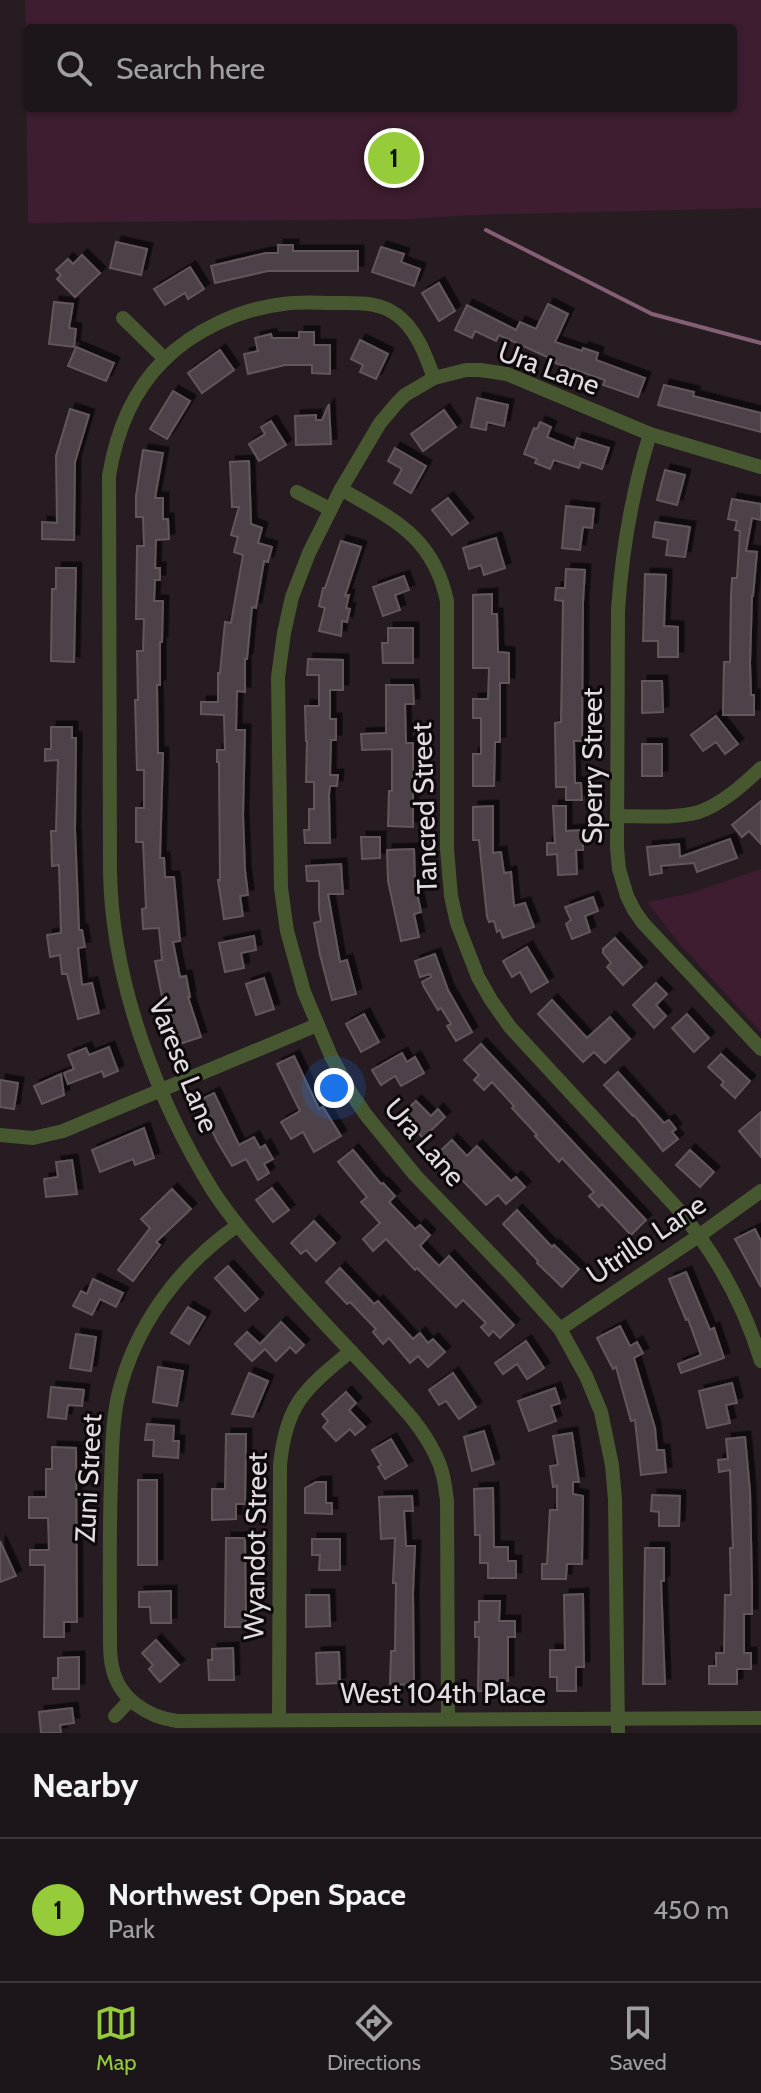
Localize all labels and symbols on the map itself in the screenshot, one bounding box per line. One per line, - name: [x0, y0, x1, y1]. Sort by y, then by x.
- pin: 1: [368, 128, 420, 188]
- street label: Ura Lane: [494, 334, 604, 402]
- street label: Sperry Street: [575, 688, 609, 844]
- street label: Tancred Street: [404, 722, 444, 894]
- street label: Varese Lane: [142, 993, 226, 1137]
- your location: [314, 1068, 354, 1108]
- street label: Ura Lane: [378, 1091, 472, 1193]
- street label: Utrillo Lane: [580, 1187, 712, 1291]
- street label: Zuni Street: [68, 1413, 108, 1543]
- street label: Wyandot Street: [236, 1452, 274, 1640]
- street label: West 104th Place: [340, 1676, 546, 1710]

